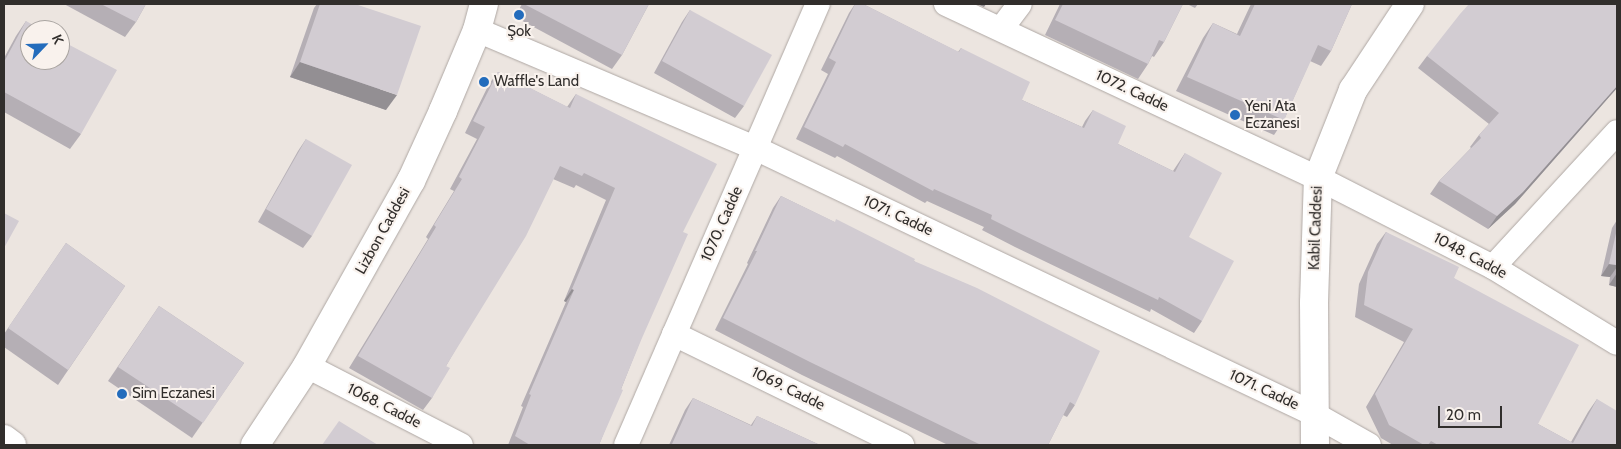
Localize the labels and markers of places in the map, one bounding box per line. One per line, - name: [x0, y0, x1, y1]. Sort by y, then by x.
- marker: Şok: [513, 9, 525, 21]
- place label: Şok: [507, 23, 531, 41]
- place label: Waffle's Land: [494, 73, 579, 91]
- marker: Waffle's Land: [478, 76, 490, 88]
- place label: Yeni Ata Eczanesi: [1245, 97, 1300, 132]
- marker: Yeni Ata Eczanesi: [1229, 109, 1241, 121]
- place label: Sim Eczanesi: [132, 385, 215, 403]
- marker: Sim Eczanesi: [116, 388, 128, 400]

